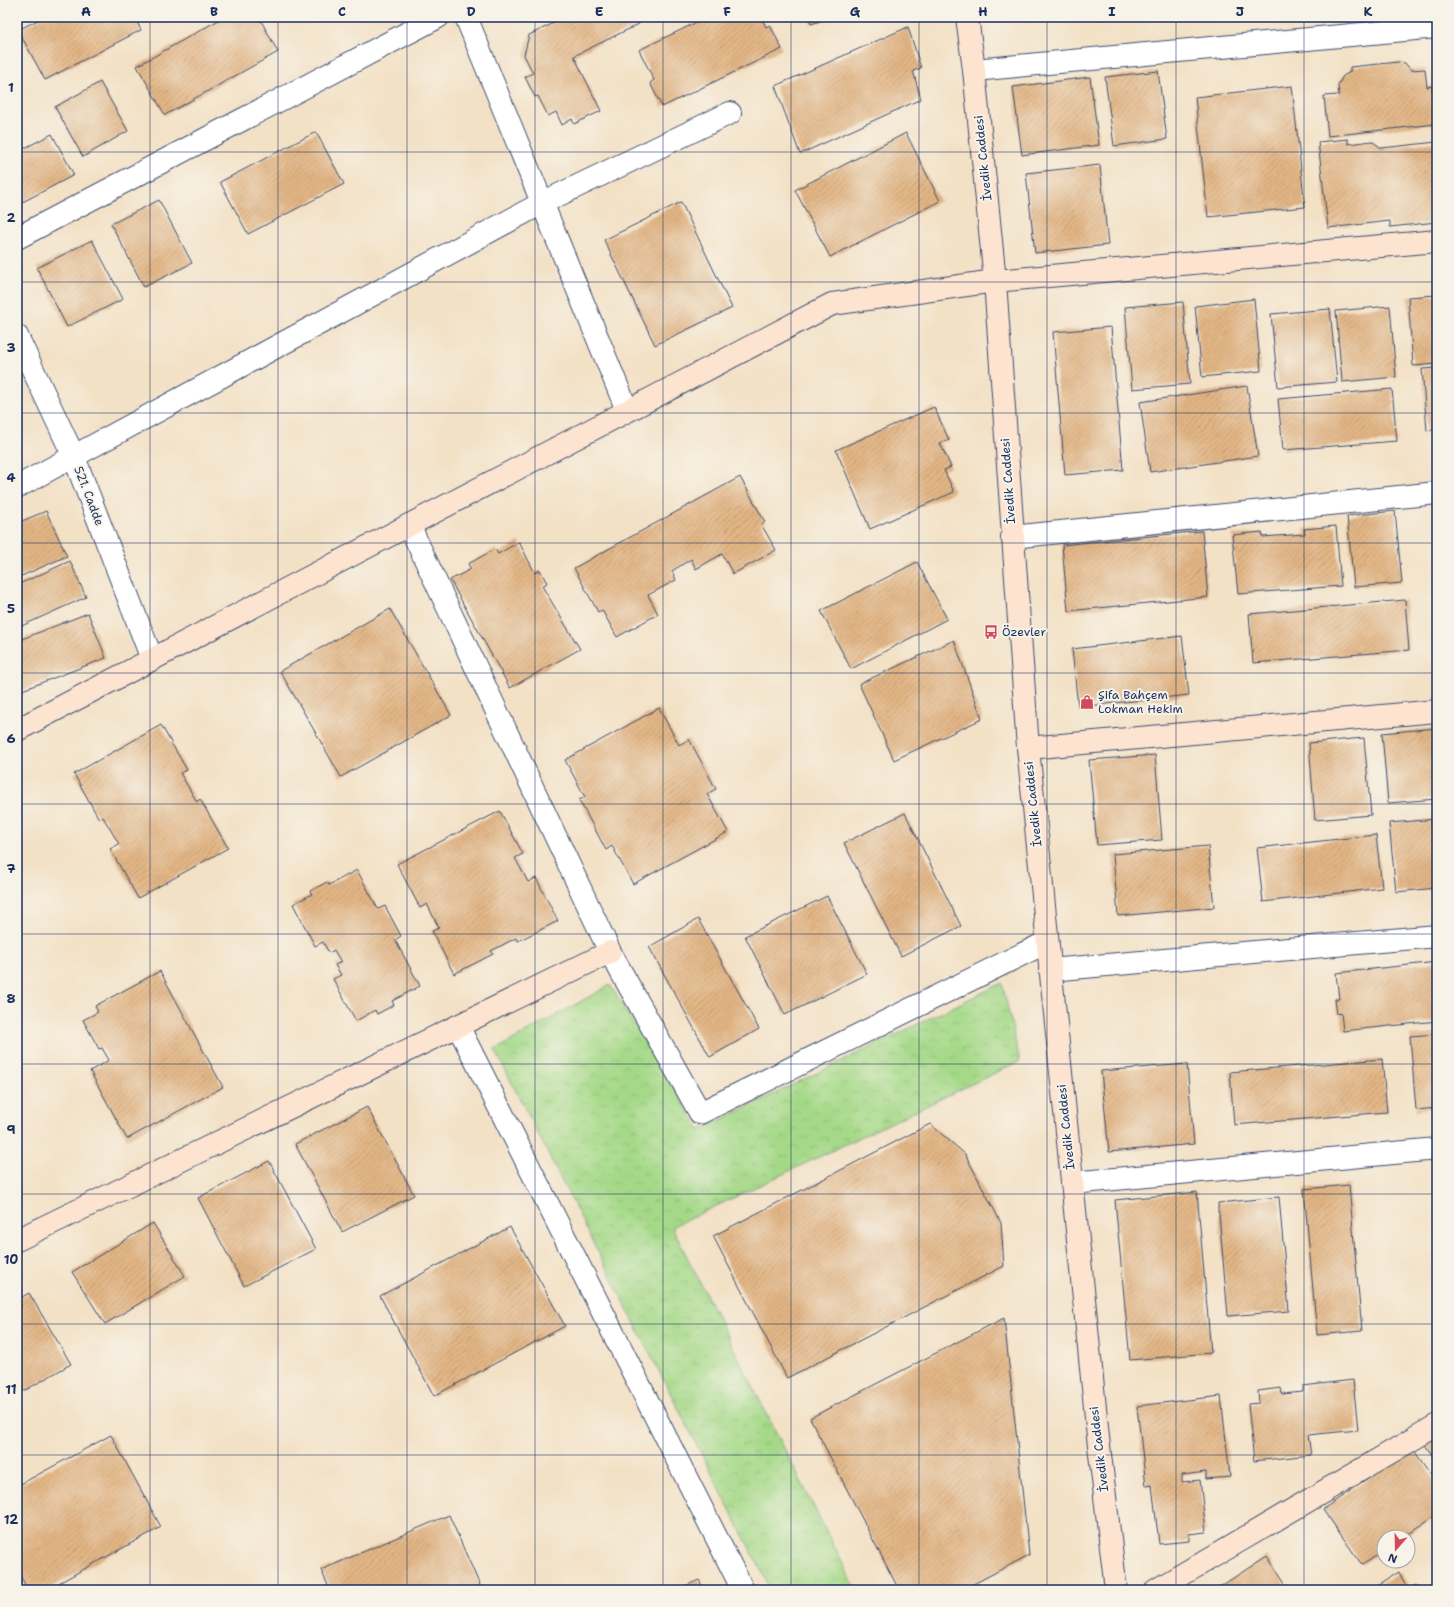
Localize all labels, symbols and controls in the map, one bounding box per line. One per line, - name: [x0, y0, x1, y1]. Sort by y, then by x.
- text: A: [81, 3, 91, 20]
- text: B: [210, 3, 218, 20]
- text: C: [338, 3, 346, 20]
- text: D: [466, 3, 476, 20]
- text: E: [595, 3, 604, 20]
- text: F: [723, 3, 731, 20]
- text: G: [850, 3, 861, 20]
- text: H: [978, 3, 988, 20]
- text: I: [1108, 3, 1116, 20]
- text: J: [1236, 3, 1244, 20]
- text: K: [1364, 3, 1373, 20]
- text: 1: [8, 79, 14, 96]
- street label: İvedik Caddesi: [971, 114, 995, 202]
- text: 2: [6, 209, 16, 226]
- text: 3: [6, 339, 16, 356]
- street label: İvedik Caddesi: [997, 438, 1019, 524]
- street label: 521. Cadde: [70, 464, 108, 528]
- text: 4: [6, 469, 16, 486]
- text: 5: [7, 600, 15, 617]
- bus stop icon: Özevler: [983, 624, 999, 640]
- place label: Özevler: [1002, 624, 1046, 640]
- place label: Şifa Bahçem Lokman Hekim: [1098, 687, 1183, 717]
- shop icon: Şifa Bahçem Lokman Hekim: [1079, 694, 1095, 710]
- text: 6: [6, 730, 16, 747]
- street label: İvedik Caddesi: [1021, 760, 1045, 848]
- text: 7: [6, 860, 16, 877]
- text: 8: [6, 990, 16, 1007]
- street label: İvedik Caddesi: [1054, 1083, 1078, 1171]
- text: 9: [6, 1121, 16, 1138]
- text: 10: [4, 1251, 18, 1268]
- text: 11: [5, 1381, 17, 1398]
- street label: İvedik Caddesi: [1086, 1405, 1112, 1493]
- text: 12: [4, 1511, 18, 1528]
- north arrow: [1376, 1529, 1416, 1569]
- text: N: [1386, 1549, 1399, 1566]

